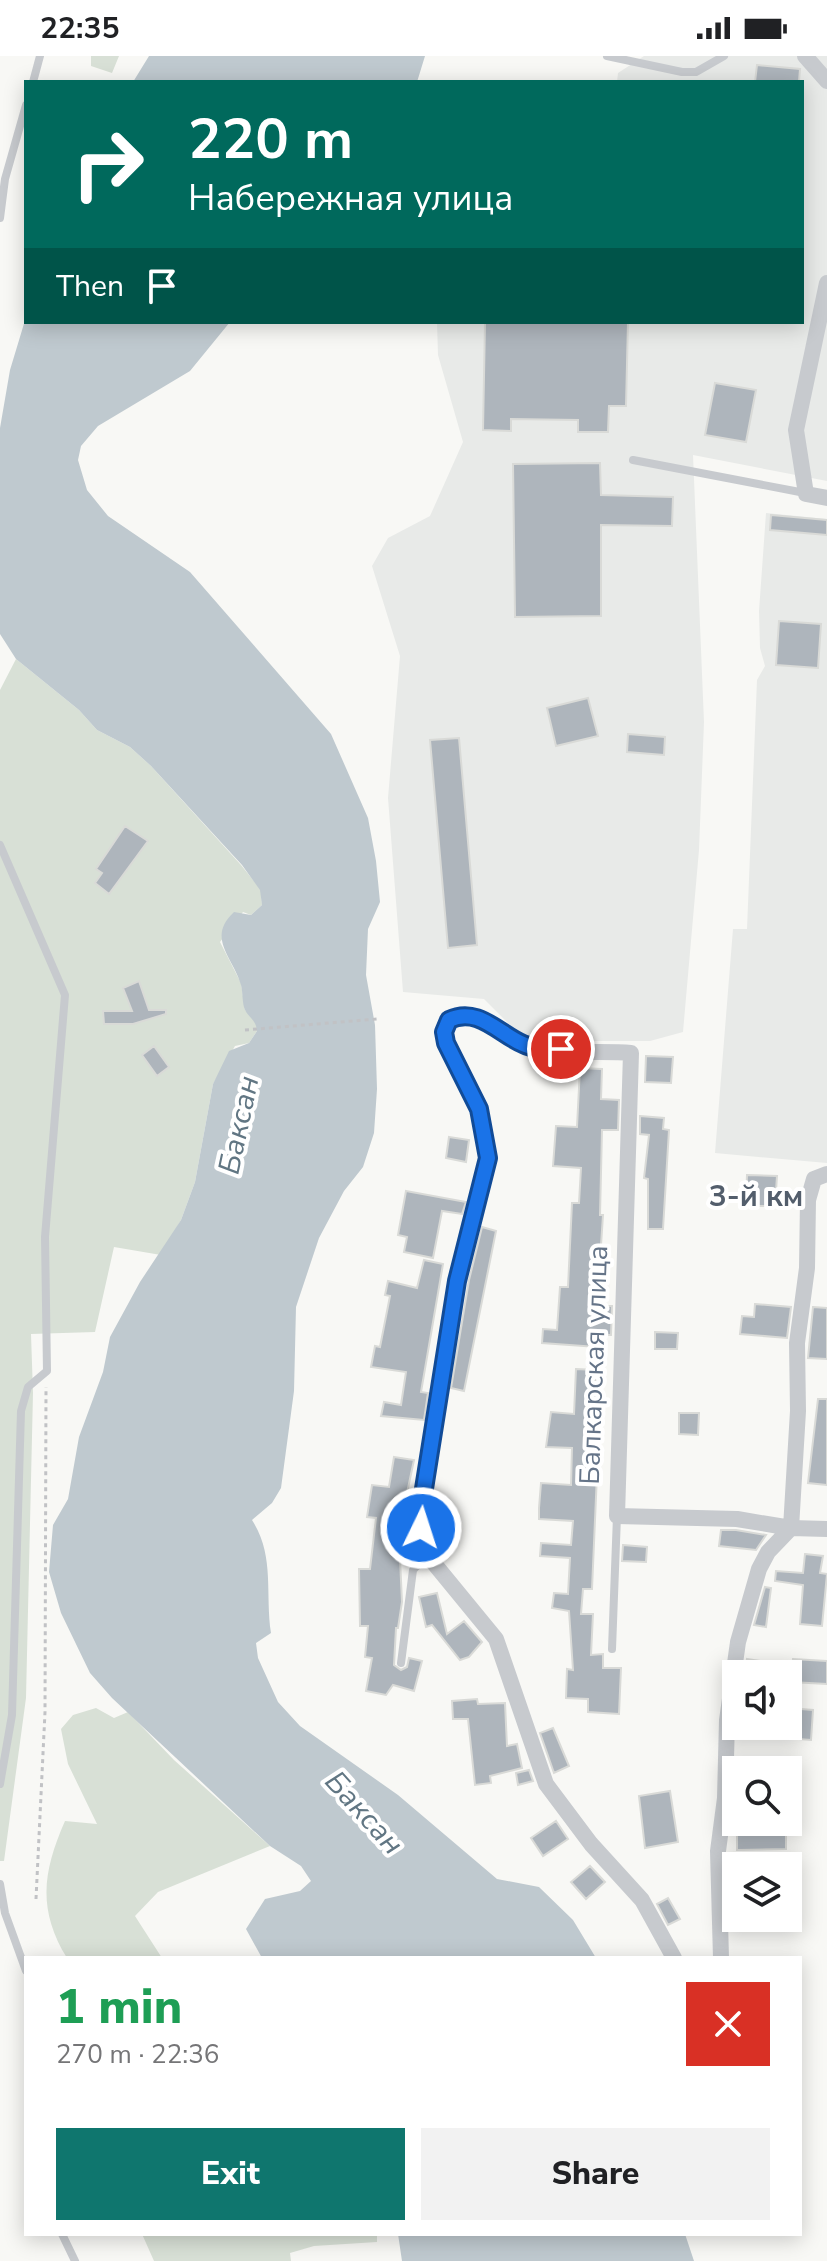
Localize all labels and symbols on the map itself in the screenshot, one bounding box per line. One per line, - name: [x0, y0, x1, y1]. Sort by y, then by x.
- pin: [527, 1015, 595, 1083]
- water label: Баксан: [209, 1072, 269, 1178]
- district label: 3-й км: [709, 1176, 803, 1217]
- street label: Балкарская улица: [571, 1245, 617, 1485]
- position arrow: [379, 1486, 463, 1570]
- water label: Баксан: [315, 1762, 413, 1864]

